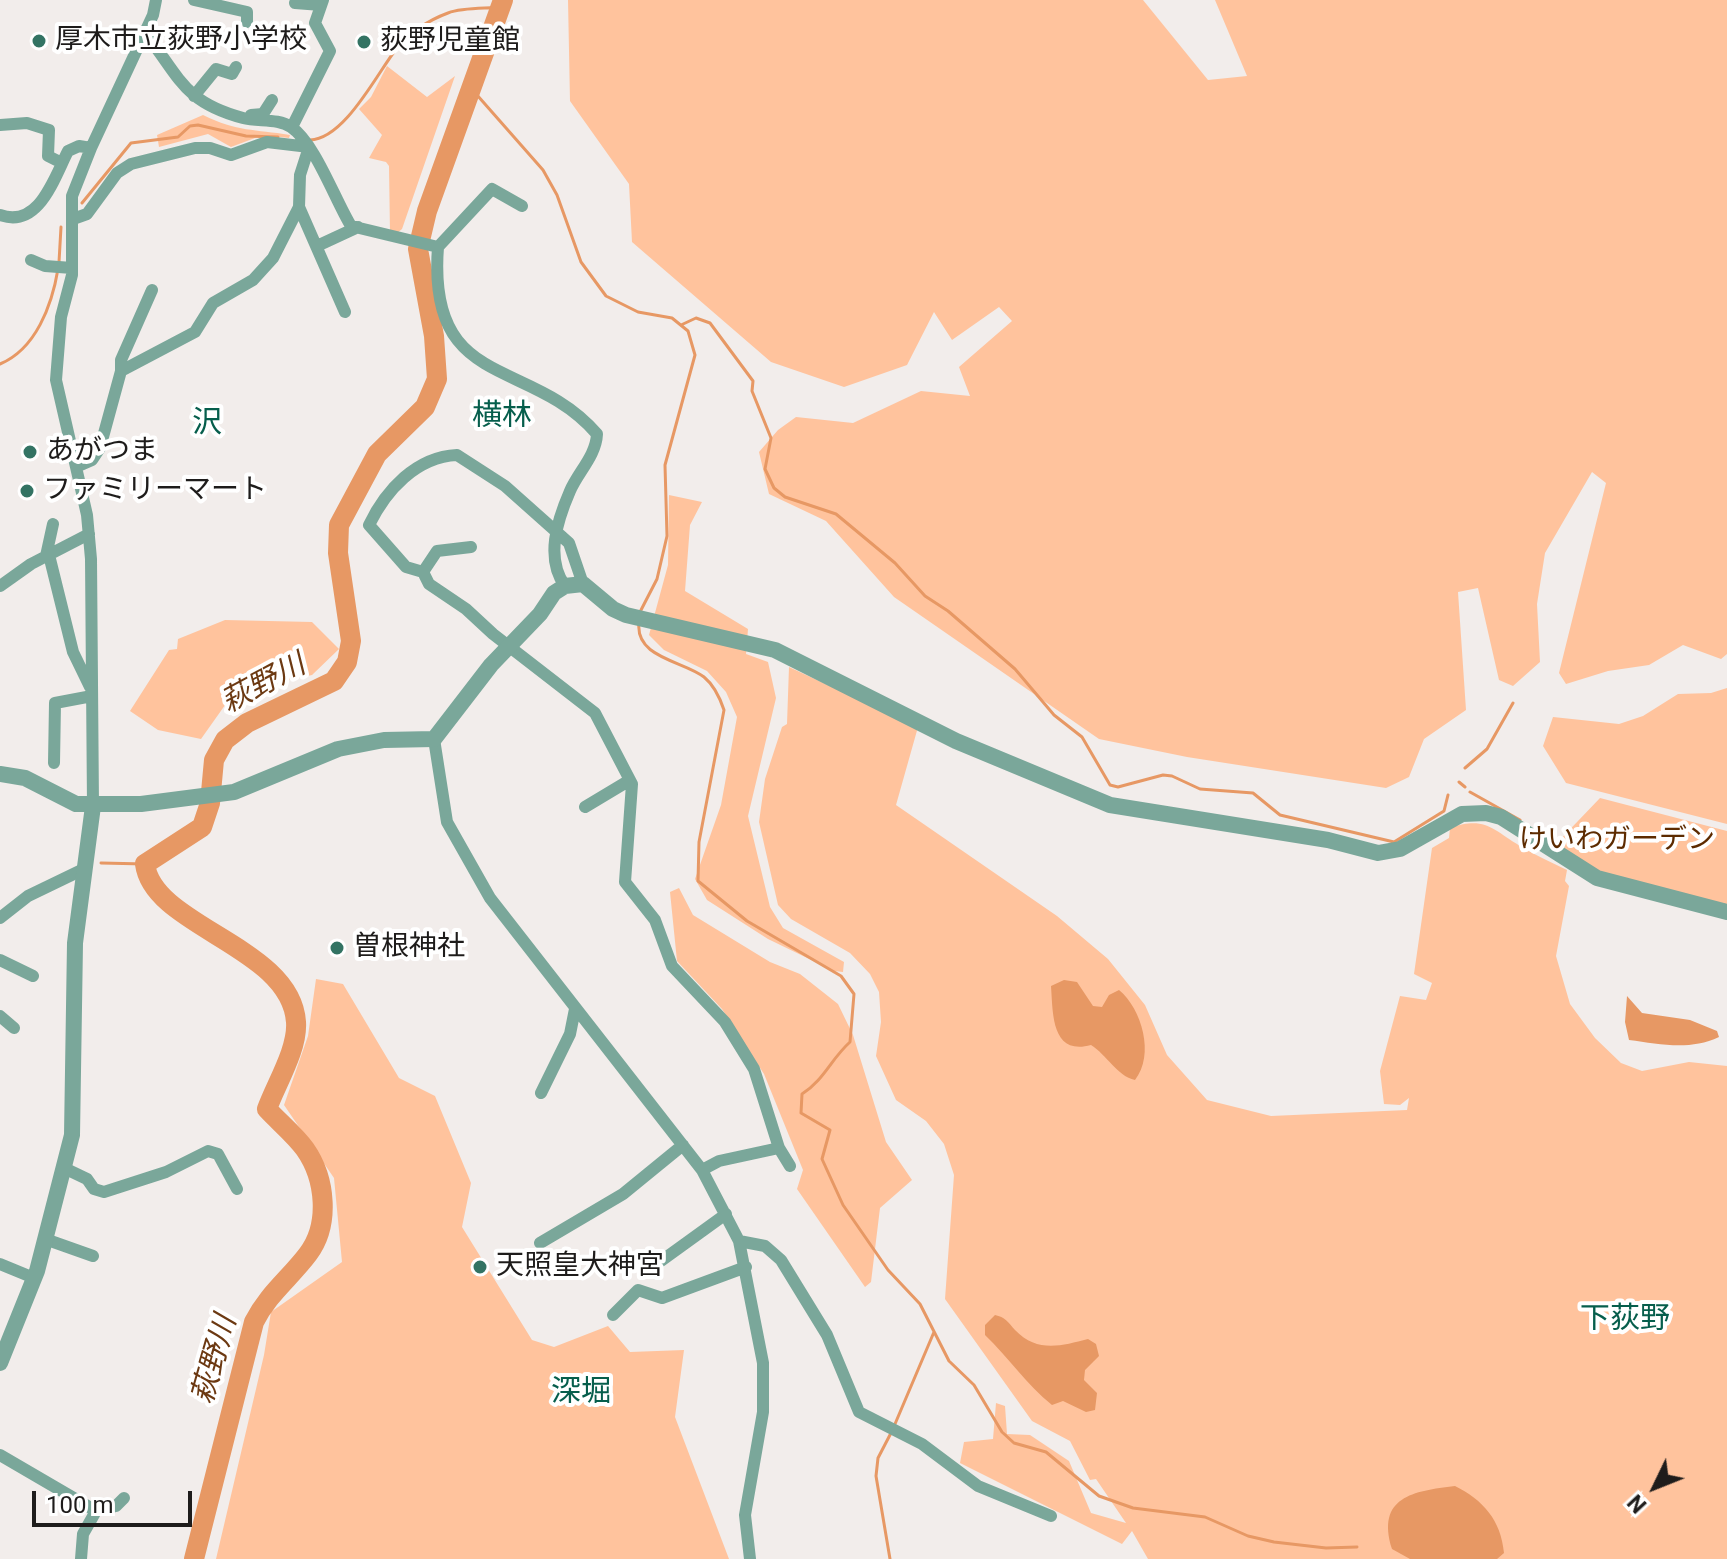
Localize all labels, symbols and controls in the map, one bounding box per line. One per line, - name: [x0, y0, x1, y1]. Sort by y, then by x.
- place label: 厚木市立荻野小学校: [55, 24, 307, 58]
- place label: 荻野児童館: [380, 25, 520, 59]
- marker: 厚木市立荻野小学校: [30, 32, 48, 50]
- marker: 荻野児童館: [355, 33, 373, 51]
- district label: 横林: [472, 399, 532, 435]
- district label: 沢: [192, 406, 222, 442]
- place label: あがつま: [46, 435, 158, 469]
- marker: あがつま: [21, 443, 39, 461]
- place label: ファミリーマート: [43, 474, 267, 508]
- marker: ファミリーマート: [18, 482, 36, 500]
- water label: 萩野川: [216, 648, 312, 722]
- park label: けいわガーデン: [1519, 824, 1715, 858]
- place label: 曽根神社: [353, 931, 465, 965]
- marker: 曽根神社: [328, 939, 346, 957]
- place label: 天照皇大神宮: [496, 1250, 664, 1284]
- marker: 天照皇大神宮: [471, 1258, 489, 1276]
- district label: 下荻野: [1580, 1302, 1670, 1338]
- water label: 萩野川: [186, 1312, 246, 1408]
- district label: 深堀: [551, 1375, 611, 1411]
- north arrow: [1615, 1447, 1695, 1527]
- scale bar: [36, 1475, 196, 1525]
- text: N: [1623, 1490, 1652, 1518]
- text: 100 m: [46, 1491, 113, 1519]

